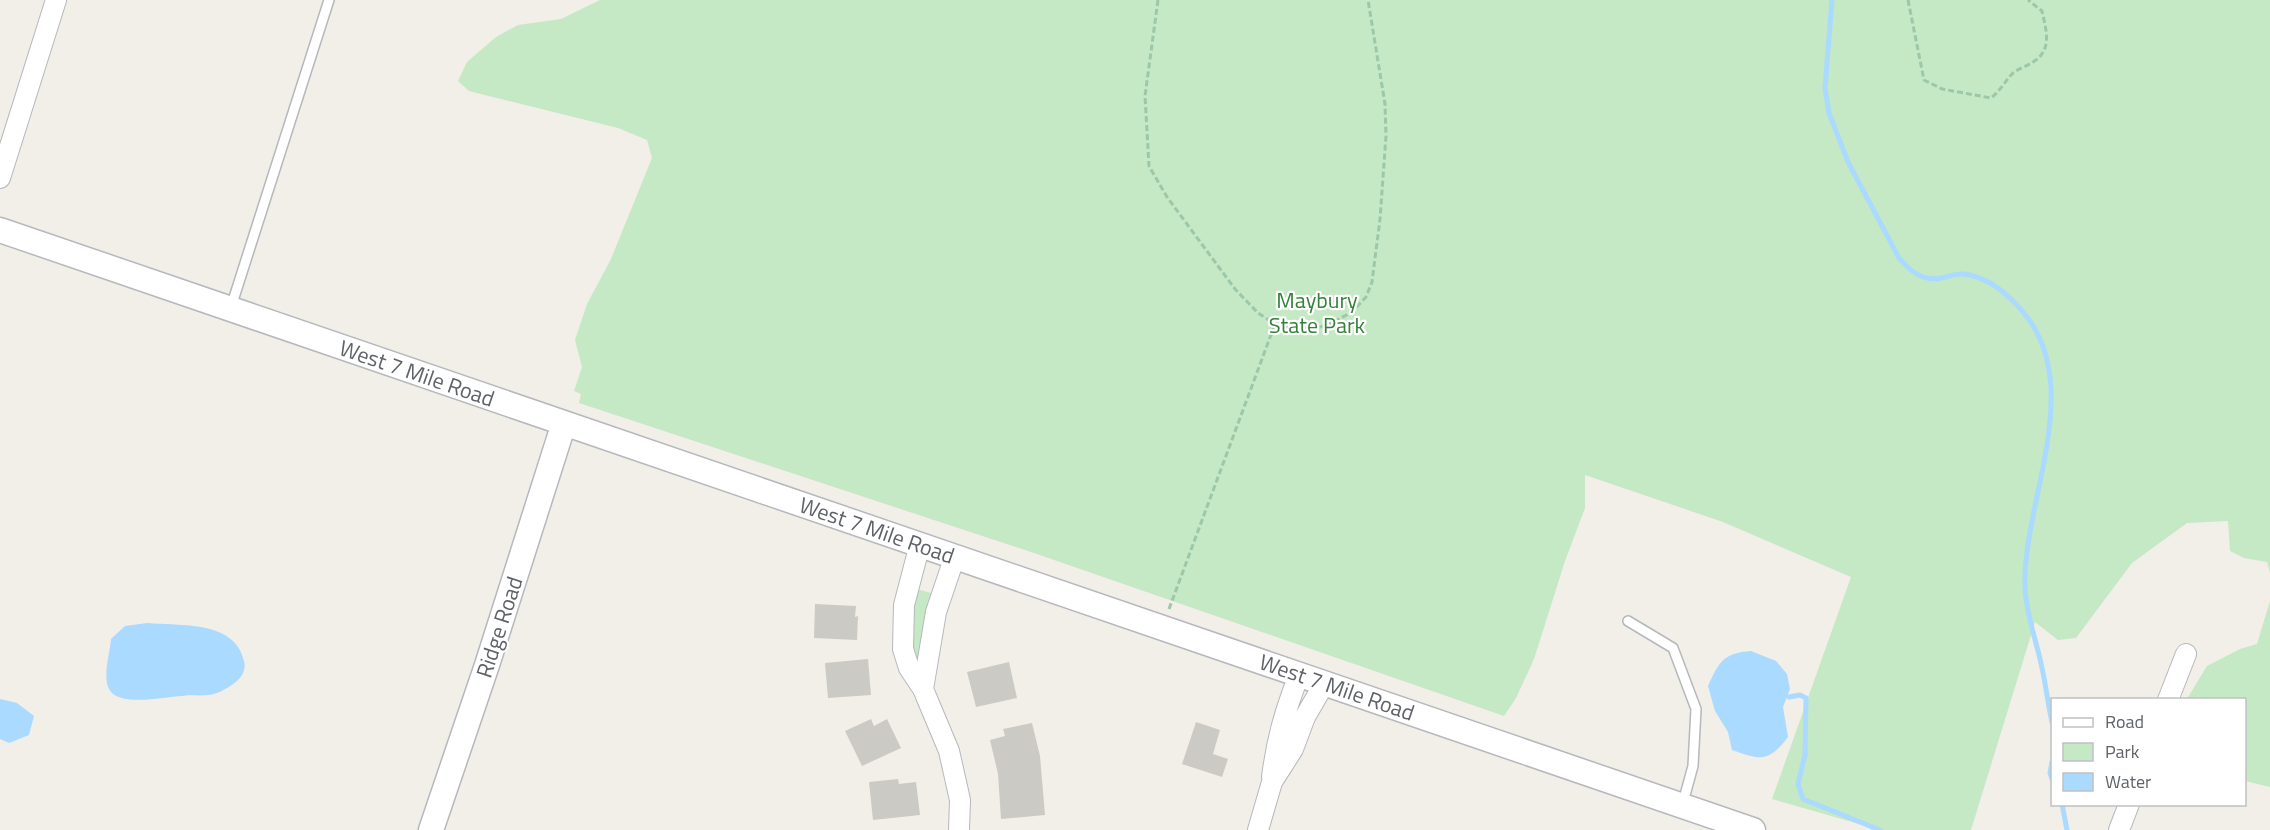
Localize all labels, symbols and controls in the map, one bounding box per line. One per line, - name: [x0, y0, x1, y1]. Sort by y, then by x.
- park label: Maybury State Park: [1269, 283, 1366, 342]
- street label: West 7 Mile Road: [335, 331, 499, 415]
- street label: West 7 Mile Road: [795, 488, 959, 572]
- street label: Ridge Road: [467, 572, 531, 682]
- street label: West 7 Mile Road: [1255, 645, 1419, 729]
- legend: [2051, 698, 2246, 806]
- text: Road: [2105, 708, 2144, 735]
- text: Park: [2105, 738, 2140, 765]
- text: Water: [2105, 768, 2151, 795]

